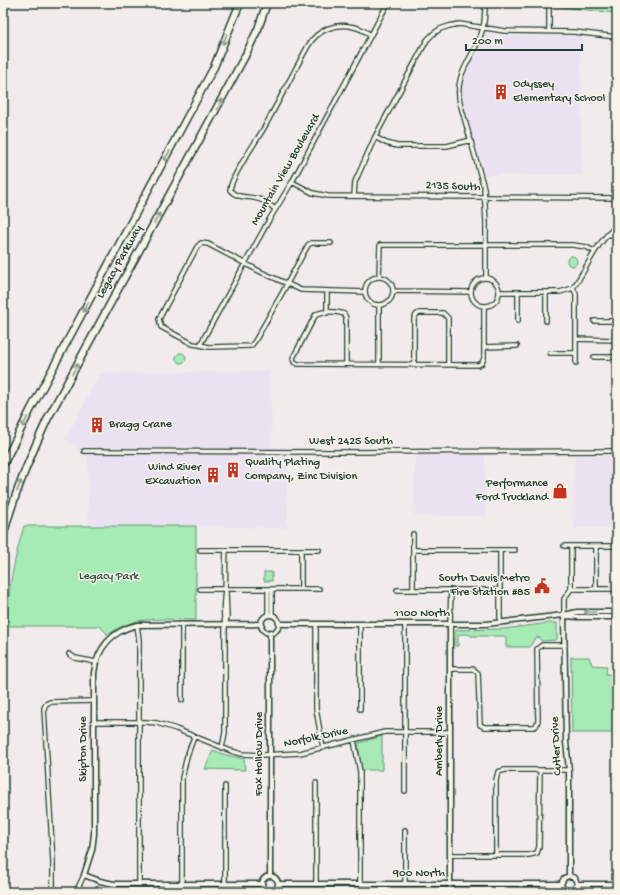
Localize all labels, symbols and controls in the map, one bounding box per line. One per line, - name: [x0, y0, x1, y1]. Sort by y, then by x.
- scale bar: [466, 26, 582, 52]
- one-way arrow: [221, 33, 229, 45]
- text: 200 m: [472, 35, 503, 49]
- place label: Odyssey Elementary School: [513, 78, 606, 106]
- building icon: Odyssey Elementary School: [492, 83, 510, 101]
- one-way arrow: [216, 98, 224, 110]
- street label: Mountain View Boulevard: [248, 111, 324, 228]
- one-way arrow: [163, 149, 171, 161]
- street label: 2135 South: [425, 179, 481, 195]
- one-way arrow: [154, 212, 162, 224]
- street label: Legacy Parkway: [94, 223, 146, 301]
- one-way arrow: [82, 301, 89, 313]
- one-way arrow: [72, 363, 79, 375]
- one-way arrow: [20, 415, 28, 427]
- building icon: Bragg Crane: [88, 416, 106, 434]
- place label: Bragg Crane: [108, 418, 173, 432]
- street label: West 2425 South: [309, 435, 394, 449]
- place label: Quality Plating Company, Zinc Division: [245, 456, 358, 484]
- place label: Wind River Excavation: [145, 461, 203, 489]
- building icon: Quality Plating Company, Zinc Division: [224, 461, 242, 479]
- building icon: Wind River Excavation: [204, 466, 222, 484]
- place label: Performance Ford Truckland: [475, 477, 549, 505]
- one-way arrow: [15, 480, 23, 492]
- shop icon: Performance Ford Truckland: [551, 482, 569, 500]
- park label: Legacy Park: [79, 570, 141, 584]
- place label: South Davis Metro Fire Station #85: [439, 572, 530, 600]
- public building icon: South Davis Metro Fire Station #85: [533, 577, 551, 595]
- street label: 1100 North: [393, 607, 450, 621]
- one-way arrow: [584, 608, 597, 616]
- street label: Amberly Drive: [433, 705, 447, 776]
- street label: Fox Hollow Drive: [253, 711, 267, 797]
- street label: Cutler Drive: [548, 715, 566, 776]
- street label: Skipton Drive: [77, 716, 91, 782]
- street label: Norfolk Drive: [283, 724, 350, 752]
- street label: 900 North: [392, 867, 446, 881]

